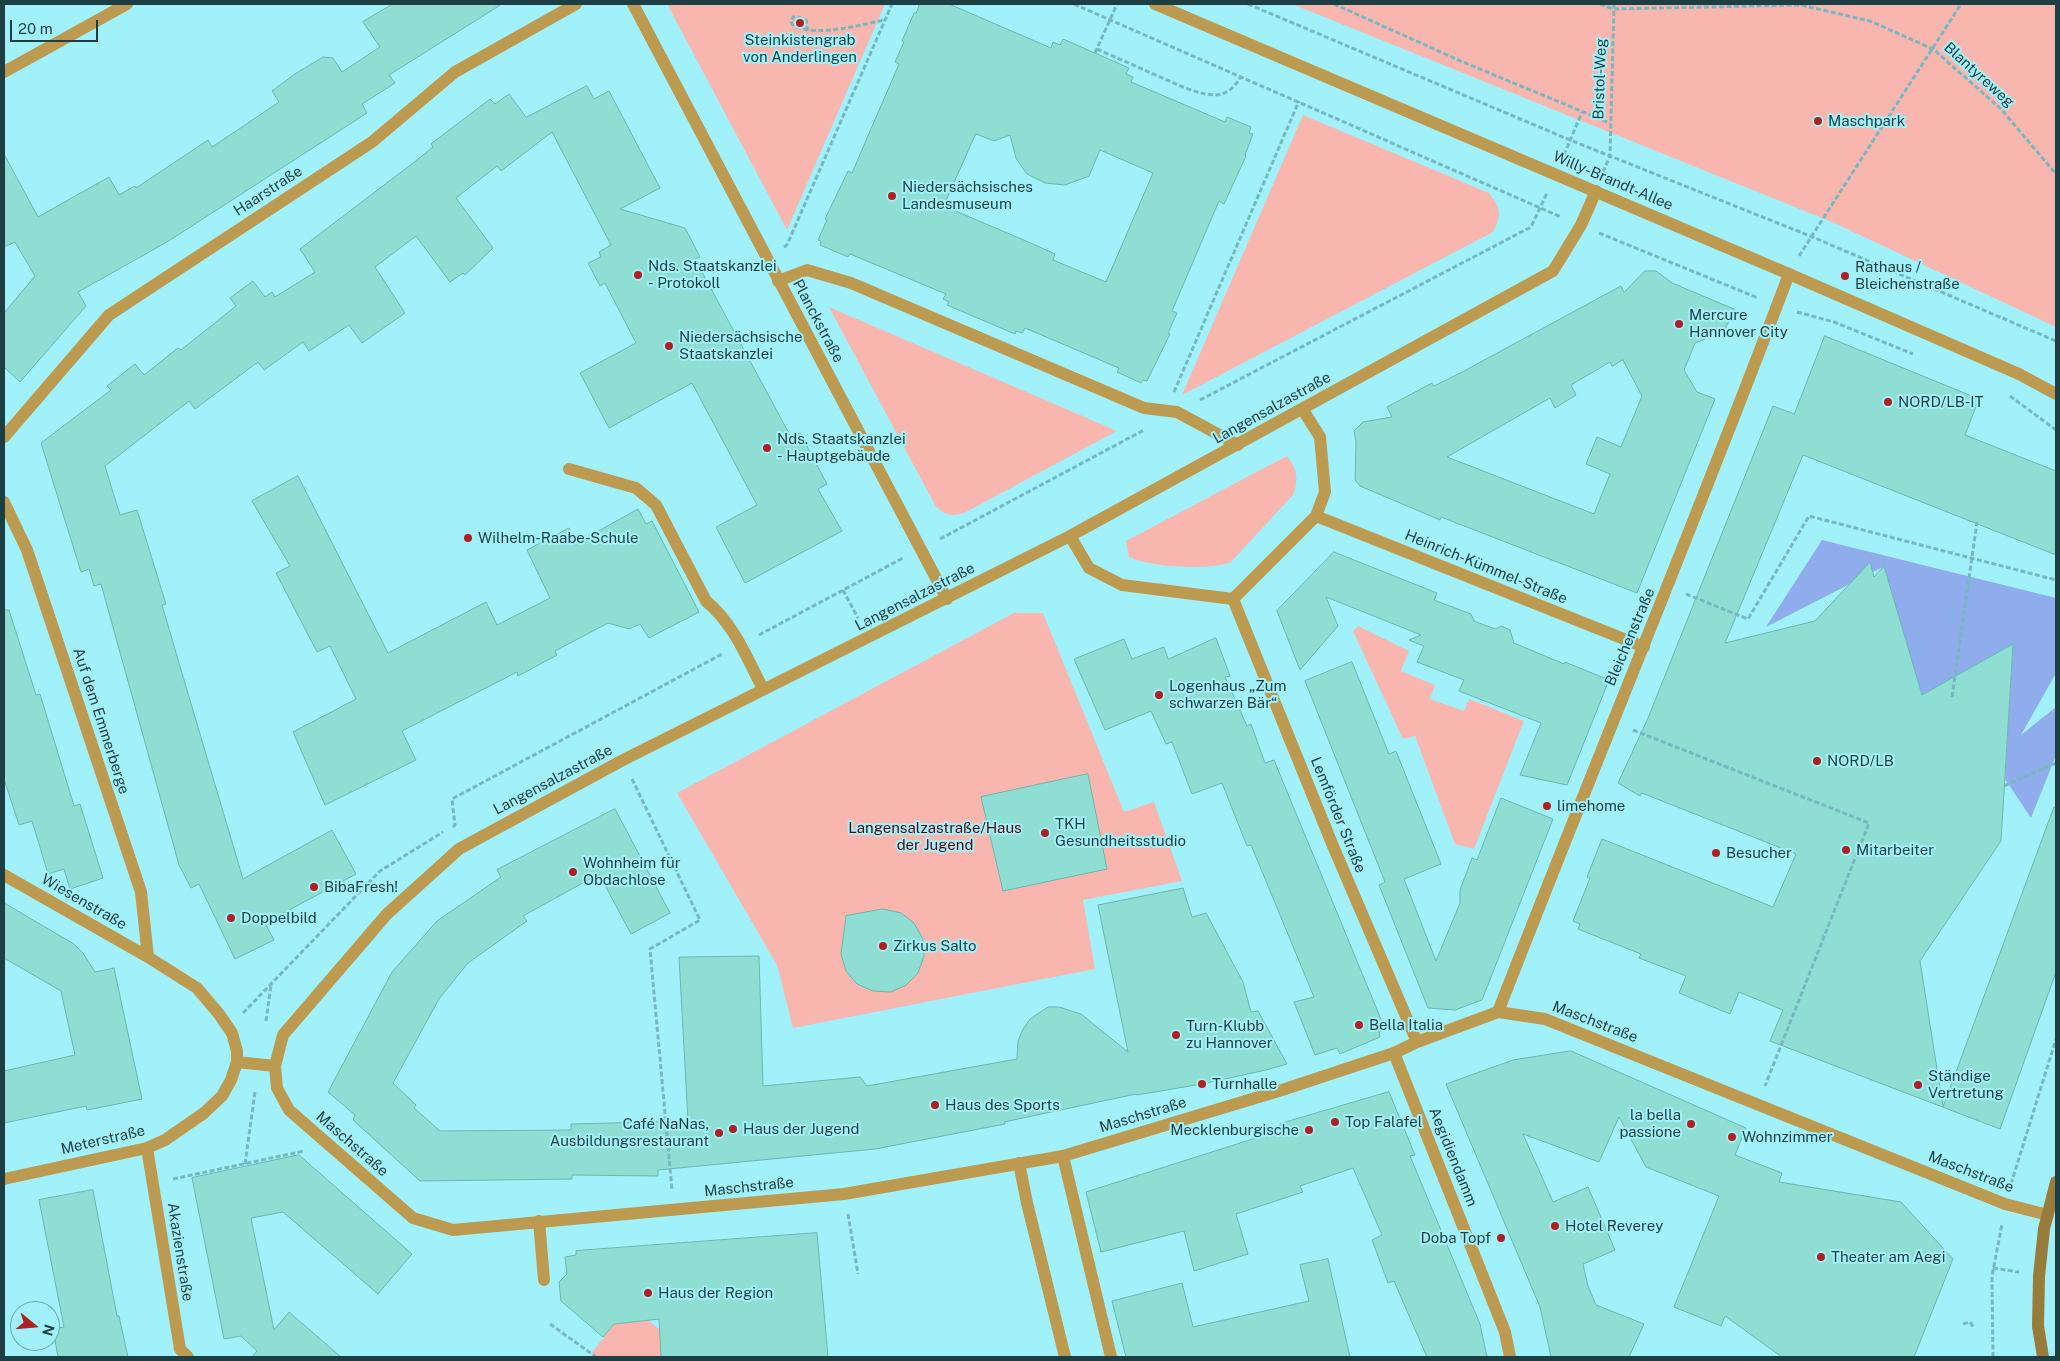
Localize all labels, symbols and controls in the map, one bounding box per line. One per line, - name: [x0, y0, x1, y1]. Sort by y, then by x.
- scale bar: [12, 10, 100, 42]
- marker: Steinkistengrab von Anderlingen: [794, 17, 806, 29]
- text: 20 m: [18, 20, 53, 37]
- place label: Steinkistengrab von Anderlingen: [743, 31, 857, 66]
- street label: Bristol-Weg: [1590, 38, 1610, 120]
- street label: Blantyreweg: [1940, 39, 2018, 111]
- place label: Maschpark: [1828, 112, 1905, 130]
- marker: Maschpark: [1812, 115, 1824, 127]
- street label: Willy-Brandt-Allee: [1550, 148, 1676, 214]
- street label: Haarstraße: [230, 162, 306, 220]
- place label: Niedersächsisches Landesmuseum: [902, 178, 1033, 213]
- marker: Niedersächsisches Landesmuseum: [886, 190, 898, 202]
- place label: Nds. Staatskanzlei - Protokoll: [648, 257, 777, 292]
- place label: Rathaus / Bleichenstraße: [1855, 258, 1960, 293]
- marker: Nds. Staatskanzlei - Protokoll: [632, 269, 644, 281]
- marker: Rathaus / Bleichenstraße: [1839, 270, 1851, 282]
- street label: Planckstraße: [789, 276, 847, 366]
- place label: Mercure Hannover City: [1689, 306, 1788, 341]
- marker: Mercure Hannover City: [1673, 318, 1685, 330]
- place label: Niedersächsische Staatskanzlei: [679, 328, 802, 363]
- marker: Niedersächsische Staatskanzlei: [663, 340, 675, 352]
- street label: Langensalzastraße: [1210, 368, 1334, 448]
- place label: NORD/LB-IT: [1898, 393, 1984, 411]
- marker: NORD/LB-IT: [1882, 396, 1894, 408]
- place label: Nds. Staatskanzlei - Hauptgebäude: [777, 430, 906, 465]
- marker: Nds. Staatskanzlei - Hauptgebäude: [761, 442, 773, 454]
- street label: Heinrich-Kümmel-Straße: [1402, 526, 1570, 608]
- place label: Wilhelm-Raabe-Schule: [478, 529, 639, 547]
- marker: Wilhelm-Raabe-Schule: [462, 532, 474, 544]
- street label: Langensalzastraße: [852, 559, 978, 635]
- street label: Bleichenstraße: [1601, 585, 1659, 689]
- street label: Auf dem Emmerberge: [69, 645, 133, 797]
- place label: Logenhaus „Zum schwarzen Bär“: [1169, 677, 1287, 712]
- marker: Logenhaus „Zum schwarzen Bär“: [1153, 689, 1165, 701]
- street label: Langensalzastraße: [490, 741, 616, 819]
- place label: NORD/LB: [1827, 752, 1894, 770]
- street label: Lemförder Straße: [1307, 754, 1369, 876]
- marker: NORD/LB: [1811, 755, 1823, 767]
- place label: limehome: [1557, 797, 1625, 815]
- marker: limehome: [1541, 800, 1553, 812]
- place label: TKH Gesundheitsstudio: [1055, 815, 1186, 850]
- park label: Langensalzastraße/Haus der Jugend: [848, 819, 1022, 854]
- marker: TKH Gesundheitsstudio: [1039, 827, 1051, 839]
- place label: Mitarbeiter: [1856, 841, 1934, 859]
- place label: Besucher: [1726, 844, 1792, 862]
- marker: Mitarbeiter: [1840, 844, 1852, 856]
- marker: Besucher: [1710, 847, 1722, 859]
- place label: Wohnheim für Obdachlose: [583, 854, 681, 889]
- marker: Wohnheim für Obdachlose: [567, 866, 579, 878]
- street label: Wiesenstraße: [38, 870, 130, 934]
- place label: BibaFresh!: [324, 878, 398, 896]
- marker: BibaFresh!: [308, 881, 320, 893]
- place label: Doppelbild: [241, 909, 317, 927]
- marker: Doppelbild: [225, 912, 237, 924]
- place label: Zirkus Salto: [893, 937, 977, 955]
- marker: Zirkus Salto: [877, 940, 889, 952]
- street label: Maschstraße: [1550, 997, 1640, 1047]
- place label: Bella Italia: [1369, 1016, 1443, 1034]
- place label: Turn-Klubb zu Hannover: [1186, 1017, 1273, 1052]
- marker: Bella Italia: [1353, 1019, 1365, 1031]
- marker: Turn-Klubb zu Hannover: [1170, 1029, 1182, 1041]
- place label: Ständige Vertretung: [1928, 1067, 2004, 1102]
- place label: Turnhalle: [1212, 1075, 1277, 1093]
- marker: Turnhalle: [1196, 1078, 1208, 1090]
- marker: Ständige Vertretung: [1912, 1079, 1924, 1091]
- street label: Maschstraße: [1097, 1093, 1189, 1137]
- place label: Haus des Sports: [945, 1096, 1060, 1114]
- marker: Haus des Sports: [929, 1099, 941, 1111]
- street label: Aegidiendamm: [1425, 1105, 1481, 1209]
- place label: la bella passione: [1619, 1106, 1681, 1141]
- street label: Maschstraße: [312, 1108, 392, 1180]
- place label: Top Falafel: [1345, 1113, 1422, 1131]
- place label: Café NaNas, Ausbildungsrestaurant: [550, 1115, 709, 1150]
- marker: Top Falafel: [1329, 1116, 1341, 1128]
- marker: la bella passione: [1685, 1118, 1697, 1130]
- place label: Haus der Jugend: [743, 1120, 859, 1138]
- place label: Mecklenburgische: [1170, 1121, 1299, 1139]
- street label: Meterstraße: [59, 1122, 147, 1158]
- marker: Haus der Jugend: [727, 1123, 739, 1135]
- marker: Mecklenburgische: [1303, 1124, 1315, 1136]
- marker: Café NaNas, Ausbildungsrestaurant: [713, 1127, 725, 1139]
- place label: Wohnzimmer: [1742, 1128, 1833, 1146]
- marker: Wohnzimmer: [1726, 1131, 1738, 1143]
- street label: Maschstraße: [1926, 1147, 2016, 1197]
- street label: Maschstraße: [703, 1173, 795, 1201]
- street label: Akazienstraße: [163, 1201, 197, 1303]
- place label: Hotel Reverey: [1565, 1217, 1663, 1235]
- marker: Hotel Reverey: [1549, 1220, 1561, 1232]
- place label: Doba Topf: [1420, 1229, 1491, 1247]
- marker: Doba Topf: [1495, 1232, 1507, 1244]
- place label: Theater am Aegi: [1831, 1248, 1945, 1266]
- marker: Theater am Aegi: [1815, 1251, 1827, 1263]
- place label: Haus der Region: [658, 1284, 773, 1302]
- marker: Haus der Region: [642, 1287, 654, 1299]
- north arrow: [10, 1301, 60, 1351]
- text: N: [39, 1323, 58, 1338]

